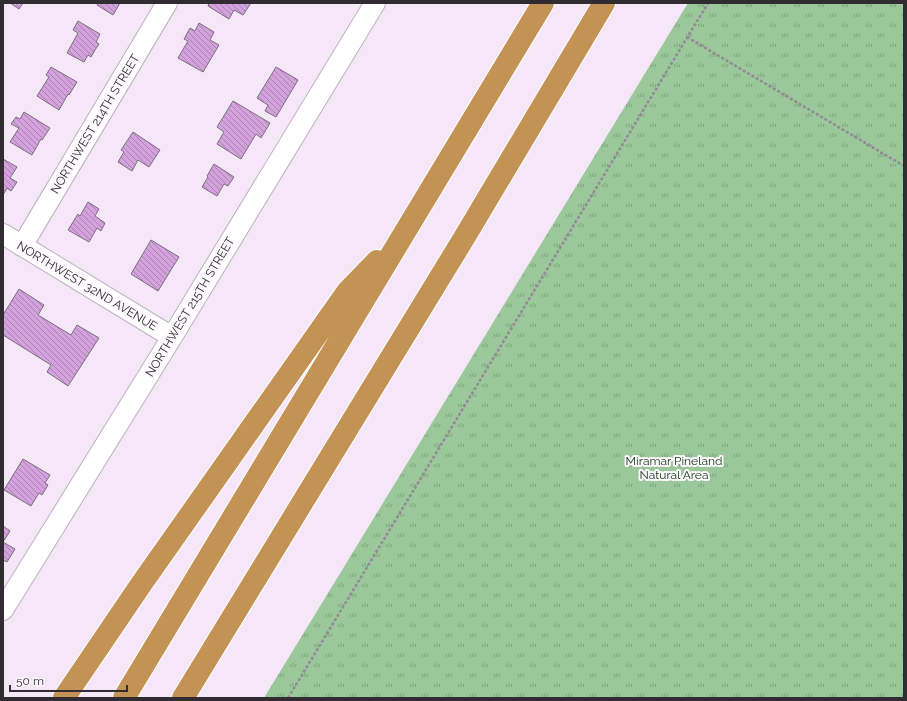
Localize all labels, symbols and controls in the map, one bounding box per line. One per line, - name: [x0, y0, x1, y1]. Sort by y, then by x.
- street label: NORTHWEST 214TH STREET: [48, 51, 143, 196]
- street label: NORTHWEST 215TH STREET: [143, 234, 238, 379]
- street label: NORTHWEST 32ND AVENUE: [14, 239, 160, 333]
- park label: Miramar Pineland Natural Area: [626, 454, 722, 482]
- scale bar: [10, 667, 127, 693]
- text: 50 m: [16, 674, 44, 688]

